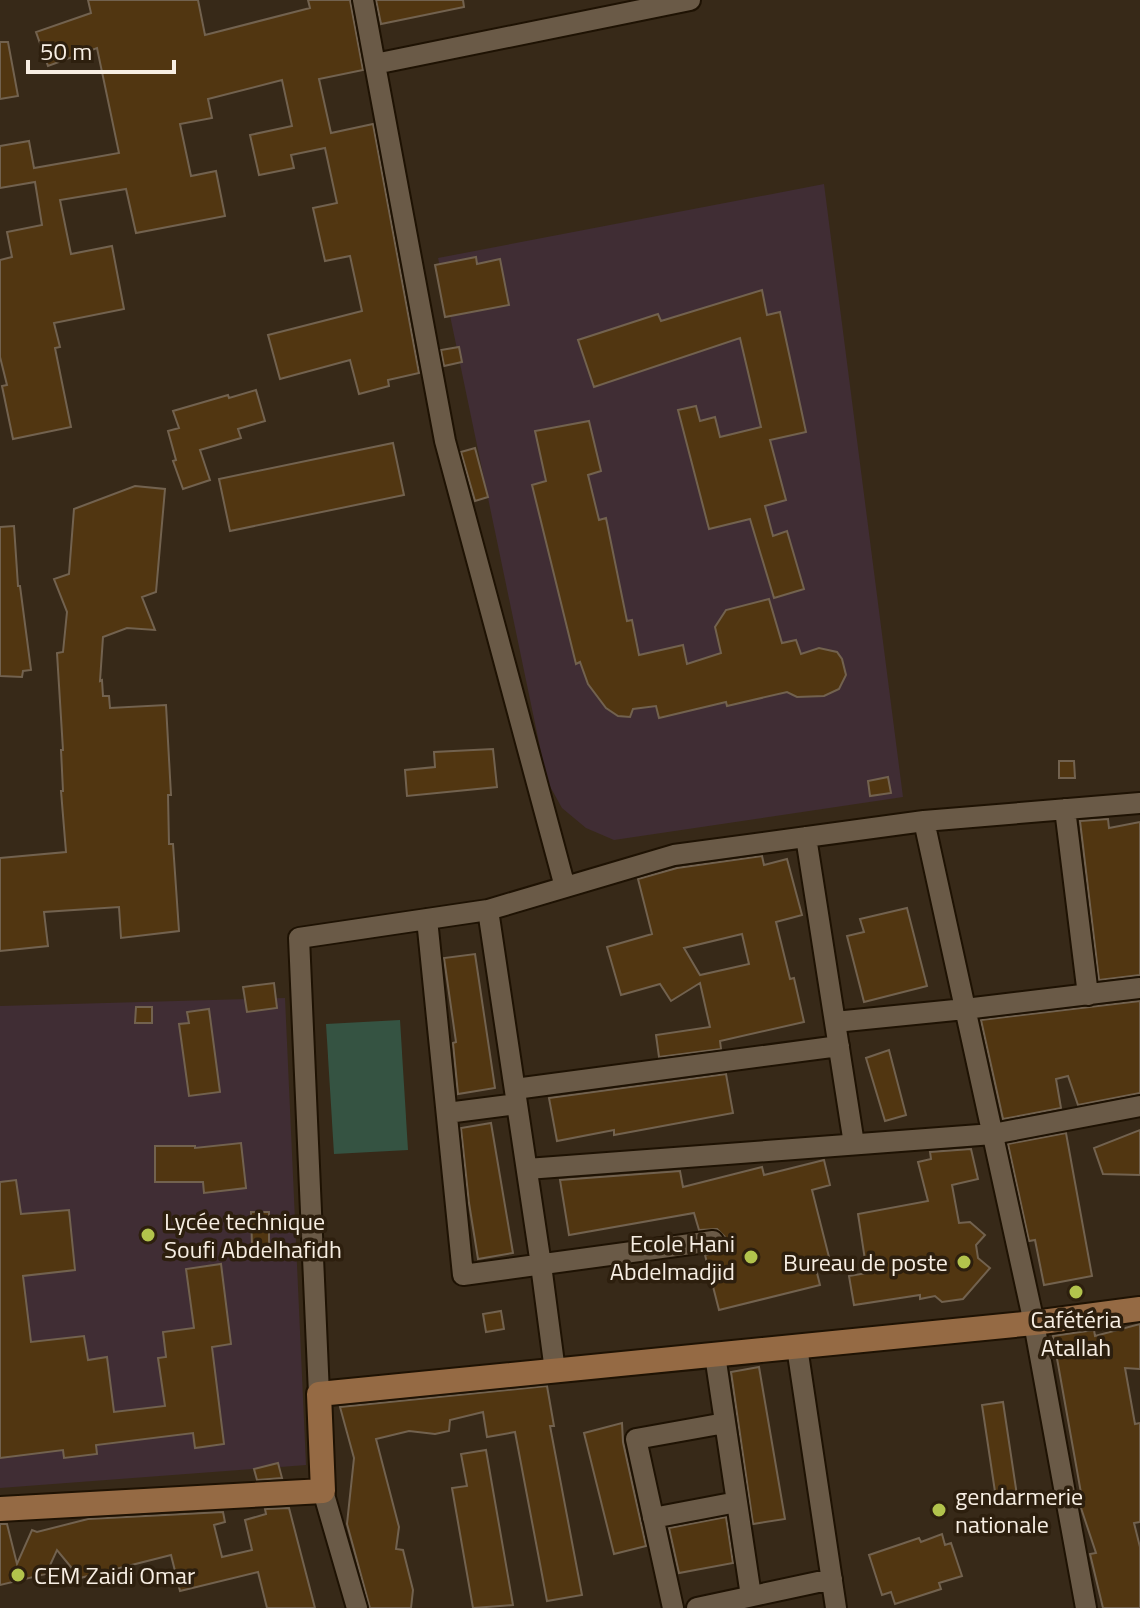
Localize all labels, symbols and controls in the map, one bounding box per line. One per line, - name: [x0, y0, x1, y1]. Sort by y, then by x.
- scale bar: [28, 24, 174, 74]
- text: 50 m: [40, 33, 92, 69]
- place label: Lycée technique Soufi Abdelhafidh: [164, 1203, 342, 1267]
- place label: Ecole Hani Abdelmadjid: [610, 1225, 735, 1289]
- marker: Lycée technique Soufi Abdelhafidh: [139, 1226, 157, 1244]
- place label: Bureau de poste: [783, 1244, 948, 1280]
- marker: Ecole Hani Abdelmadjid: [742, 1248, 760, 1266]
- marker: Bureau de poste: [955, 1253, 973, 1271]
- marker: Cafétéria Atallah: [1067, 1283, 1085, 1301]
- place label: Cafétéria Atallah: [1031, 1301, 1121, 1365]
- place label: gendarmerie nationale: [955, 1478, 1083, 1542]
- marker: gendarmerie nationale: [930, 1501, 948, 1519]
- place label: CEM Zaidi Omar: [34, 1557, 195, 1593]
- marker: CEM Zaidi Omar: [9, 1566, 27, 1584]

